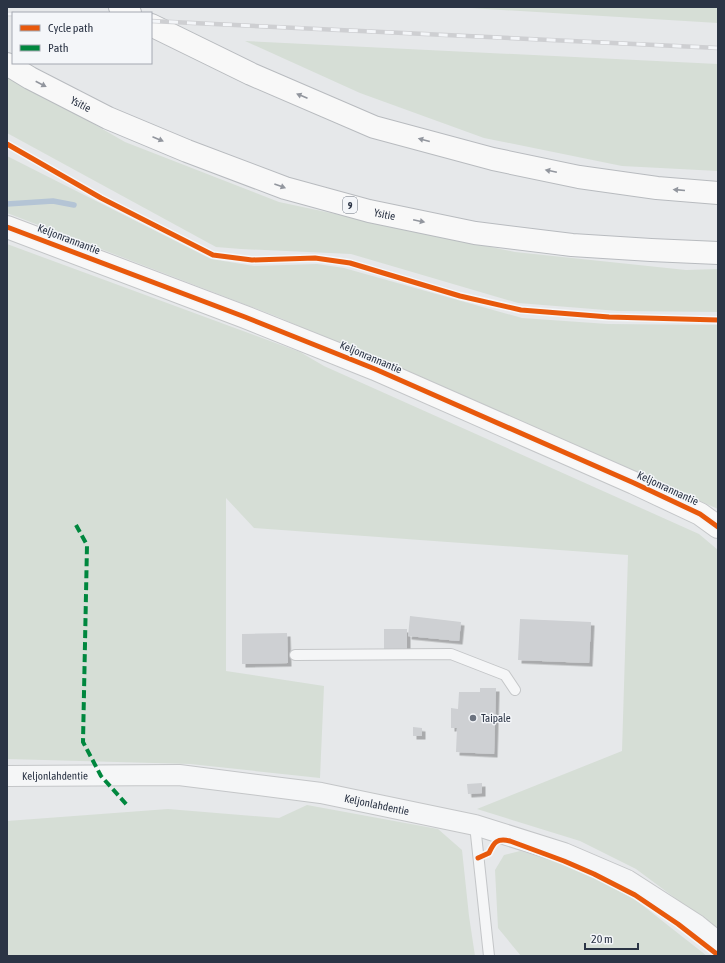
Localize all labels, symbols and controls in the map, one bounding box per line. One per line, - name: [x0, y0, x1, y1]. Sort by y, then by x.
- legend: [12, 12, 152, 64]
- text: Cycle path: [48, 21, 93, 35]
- text: Path: [48, 41, 69, 55]
- one-way arrow: [35, 81, 46, 87]
- one-way arrow: [297, 93, 308, 99]
- street label: Ysitie: [68, 94, 93, 114]
- one-way arrow: [153, 137, 165, 143]
- one-way arrow: [418, 137, 431, 143]
- one-way arrow: [544, 168, 557, 174]
- one-way arrow: [274, 183, 286, 189]
- one-way arrow: [673, 187, 685, 193]
- road number: 9: [343, 197, 357, 213]
- street label: Ysitie: [373, 206, 396, 222]
- one-way arrow: [413, 219, 425, 225]
- street label: Keljonrannantie: [36, 222, 102, 256]
- street label: Keljonrannantie: [338, 339, 404, 375]
- street label: Keljonrannantie: [636, 469, 700, 507]
- place label: Taipale: [481, 712, 511, 724]
- marker: Taipale: [468, 713, 478, 723]
- street label: Keljonlahdentie: [22, 770, 88, 782]
- street label: Keljonlahdentie: [343, 792, 410, 817]
- scale bar: [585, 925, 638, 951]
- text: 20 m: [591, 932, 613, 946]

